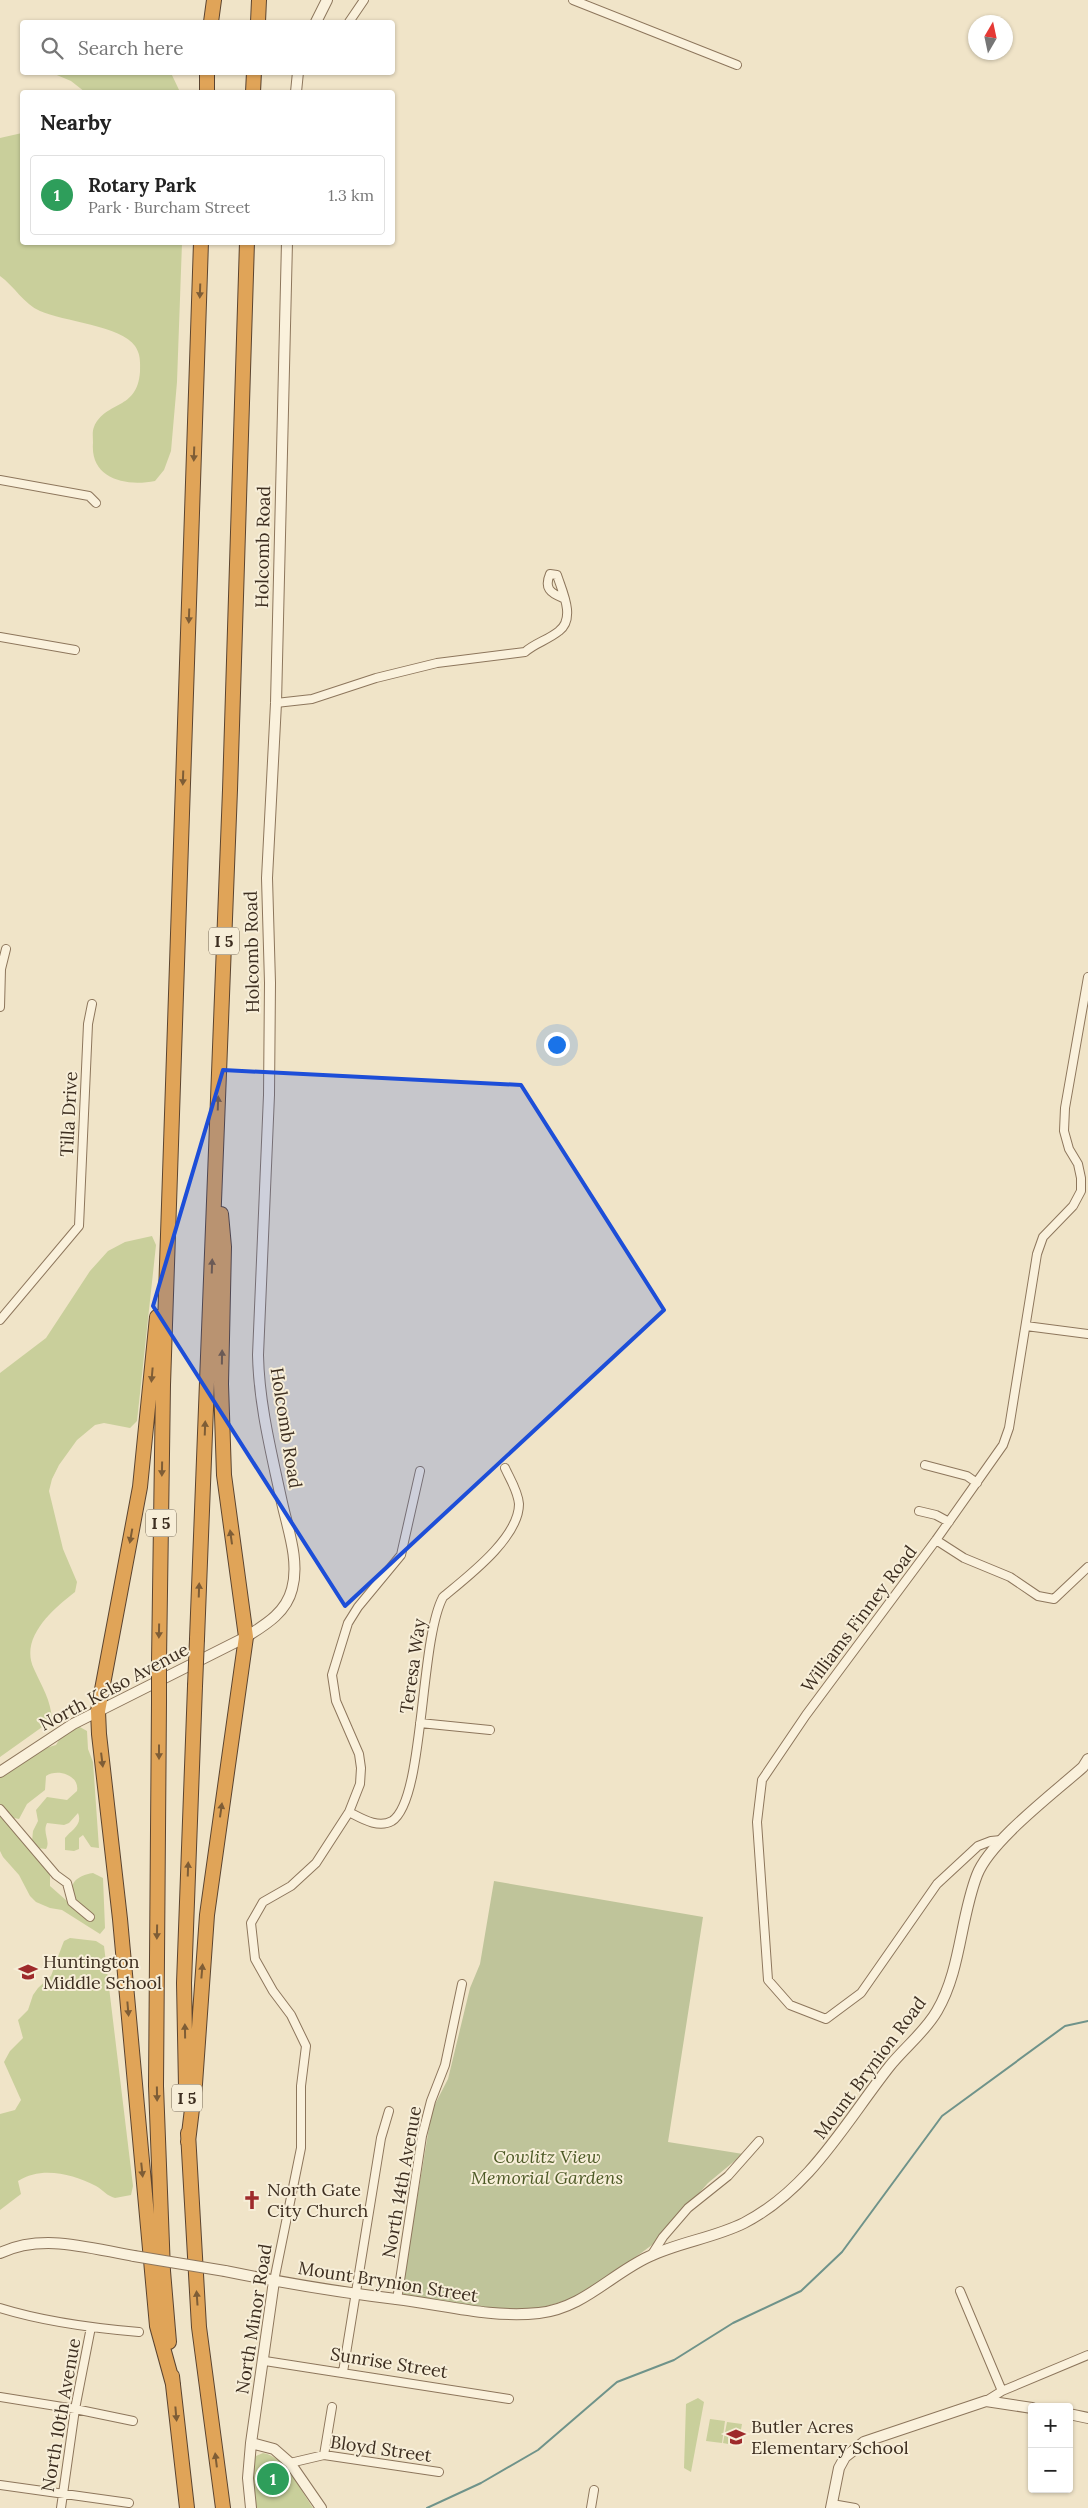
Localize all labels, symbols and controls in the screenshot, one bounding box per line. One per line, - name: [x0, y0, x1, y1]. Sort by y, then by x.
- north arrow: [968, 15, 1013, 60]
- search box: [20, 20, 395, 75]
- icon: search: [38, 34, 66, 62]
- text: Search here: [78, 36, 184, 60]
- text: Nearby: [40, 109, 111, 136]
- text: Rotary Park: [88, 173, 196, 197]
- text: 1: [54, 185, 60, 205]
- text: 1.3 km: [328, 185, 374, 205]
- text: Park · Burcham Street: [88, 197, 250, 217]
- one-way arrow: [195, 283, 203, 299]
- one-way arrow: [190, 446, 198, 462]
- street label: Holcomb Road: [250, 485, 275, 608]
- one-way arrow: [184, 608, 192, 624]
- one-way arrow: [179, 771, 187, 787]
- street label: Holcomb Road: [239, 891, 264, 1013]
- road number: I 5: [209, 928, 239, 954]
- your location: [544, 1032, 570, 1058]
- street label: Tilla Drive: [55, 1070, 82, 1157]
- one-way arrow: [214, 1095, 222, 1111]
- one-way arrow: [208, 1257, 216, 1273]
- one-way arrow: [218, 1349, 226, 1365]
- street label: Holcomb Road: [266, 1366, 307, 1490]
- one-way arrow: [147, 1367, 155, 1383]
- one-way arrow: [201, 1420, 209, 1436]
- one-way arrow: [158, 1461, 166, 1477]
- road number: I 5: [146, 1510, 176, 1536]
- one-way arrow: [126, 1528, 134, 1544]
- one-way arrow: [227, 1528, 235, 1544]
- street label: Williams Finney Road: [796, 1540, 922, 1697]
- one-way arrow: [195, 1582, 203, 1598]
- street label: Teresa Way: [394, 1616, 431, 1715]
- one-way arrow: [155, 1624, 163, 1640]
- street label: North Kelso Avenue: [35, 1637, 193, 1736]
- one-way arrow: [155, 1744, 163, 1760]
- one-way arrow: [98, 1752, 106, 1768]
- one-way arrow: [217, 1801, 225, 1817]
- one-way arrow: [184, 1860, 192, 1876]
- one-way arrow: [153, 1924, 161, 1940]
- place label: Huntington Middle School: [43, 1950, 162, 1994]
- school or university icon: Huntington Middle School: [17, 1961, 39, 1983]
- one-way arrow: [198, 1963, 206, 1979]
- street label: Mount Brynion Road: [808, 1992, 931, 2144]
- one-way arrow: [124, 2001, 132, 2017]
- one-way arrow: [181, 2023, 189, 2039]
- road number: I 5: [172, 2084, 202, 2112]
- one-way arrow: [153, 2087, 161, 2103]
- street label: North 14th Avenue: [377, 2104, 426, 2260]
- park label: Cowlitz View Memorial Gardens: [471, 2145, 623, 2189]
- one-way arrow: [139, 2163, 147, 2179]
- place label: North Gate City Church: [267, 2178, 369, 2222]
- church icon: North Gate City Church: [241, 2189, 263, 2211]
- street label: North Minor Road: [230, 2242, 277, 2396]
- street label: Mount Brynion Street: [296, 2256, 480, 2307]
- one-way arrow: [193, 2290, 201, 2306]
- street label: North 10th Avenue: [36, 2336, 85, 2494]
- street label: Sunrise Street: [329, 2342, 449, 2383]
- map controls: [1028, 2403, 1073, 2493]
- button: +: [1028, 2403, 1073, 2448]
- one-way arrow: [172, 2406, 180, 2422]
- place label: Butler Acres Elementary School: [751, 2415, 909, 2459]
- school or university icon: Butler Acres Elementary School: [725, 2426, 747, 2448]
- street label: Bloyd Street: [329, 2430, 433, 2467]
- button: −: [1028, 2448, 1073, 2493]
- one-way arrow: [212, 2451, 220, 2467]
- pin: 1: [257, 2460, 289, 2498]

